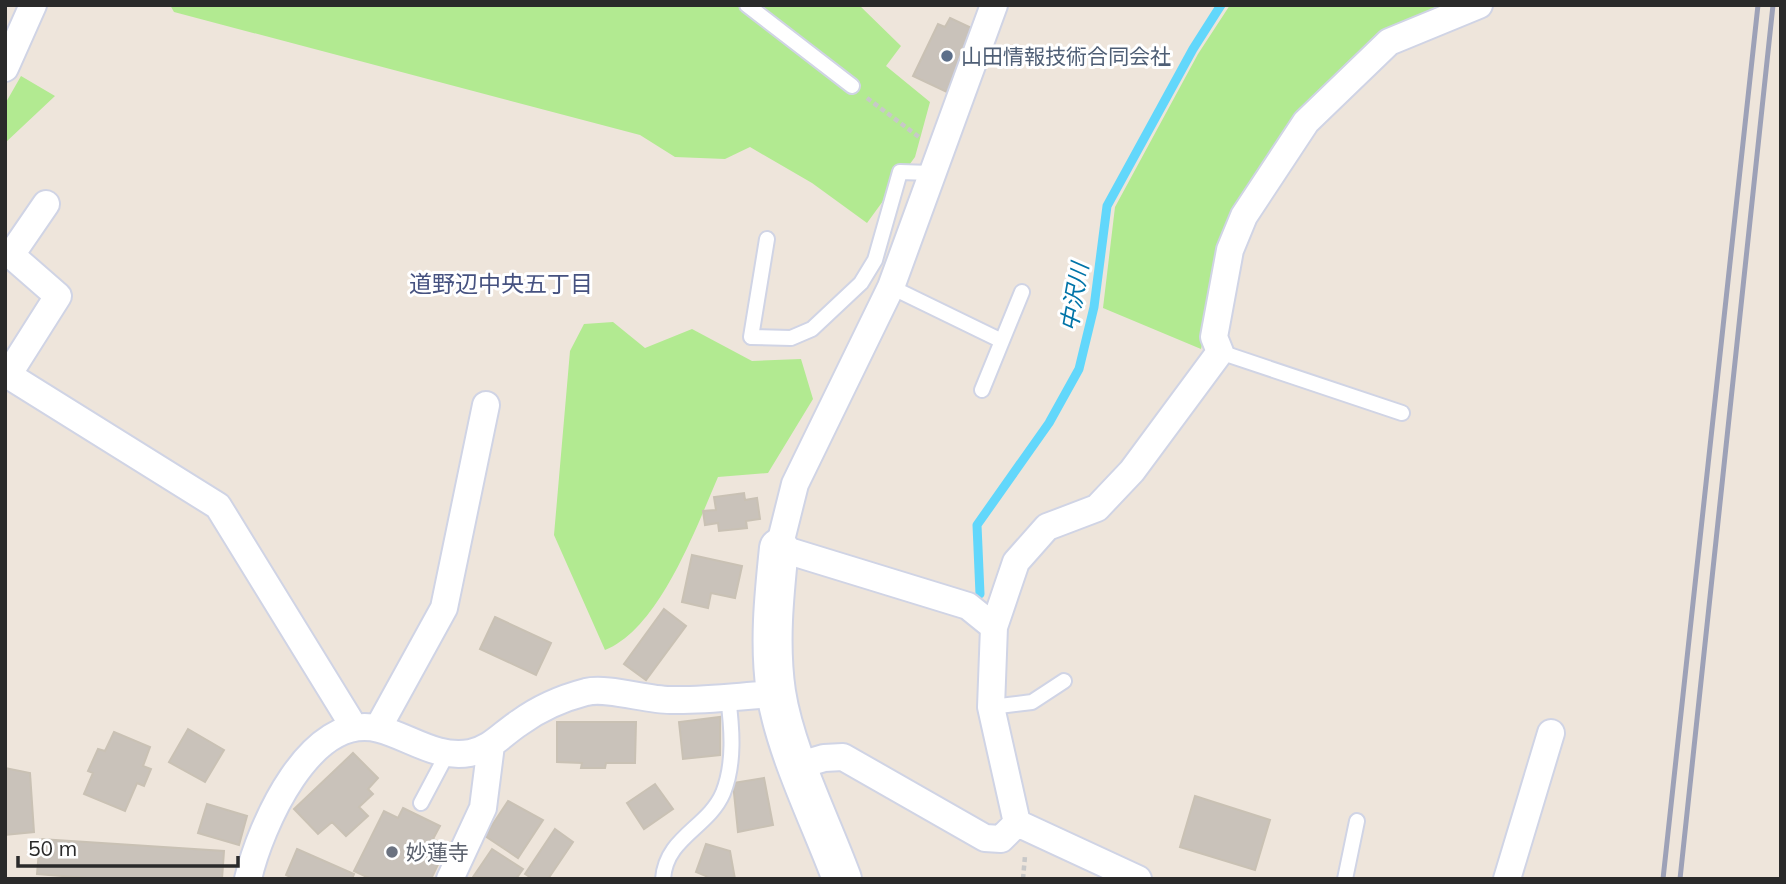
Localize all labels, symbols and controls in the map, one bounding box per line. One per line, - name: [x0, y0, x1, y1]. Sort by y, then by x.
- place label: 山田情報技術合同会社: [961, 43, 1171, 69]
- marker: 山田情報技術合同会社: [939, 48, 955, 64]
- water label: 中沢川: [1054, 258, 1095, 333]
- district label: 道野辺中央五丁目: [409, 269, 593, 298]
- scale bar: [18, 824, 238, 868]
- text: 50 m: [28, 835, 77, 861]
- place label: 妙蓮寺: [406, 839, 469, 865]
- marker: 妙蓮寺: [384, 844, 400, 860]

